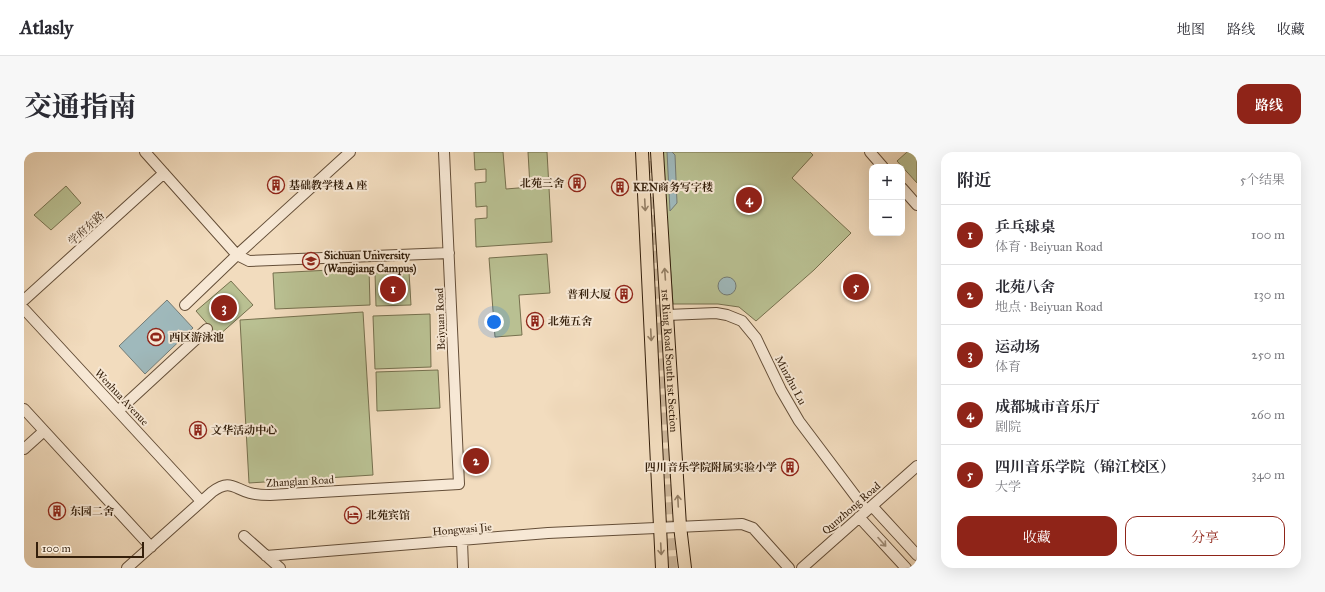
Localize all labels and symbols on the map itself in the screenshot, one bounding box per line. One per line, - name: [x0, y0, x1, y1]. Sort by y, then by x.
- building icon: 北苑三舍: [567, 173, 587, 193]
- building icon: 基础教学楼 A 座: [266, 175, 286, 195]
- place label: 北苑三舍: [520, 177, 565, 190]
- building icon: KEN商务写字楼: [610, 177, 630, 197]
- place label: 基础教学楼 A 座: [289, 179, 367, 192]
- place label: KEN商务写字楼: [633, 181, 713, 194]
- pin: 4: [736, 185, 762, 215]
- one-way arrow: [641, 198, 648, 211]
- street label: 学府东路: [66, 209, 107, 248]
- place label: Sichuan University (Wangjiang Campus): [324, 249, 417, 276]
- school or university icon: Sichuan University (Wangjiang Campus): [301, 251, 321, 271]
- one-way arrow: [661, 268, 668, 281]
- pin: 5: [843, 272, 869, 302]
- pin: 1: [380, 274, 406, 304]
- building icon: 普利大厦: [614, 284, 634, 304]
- street label: Beiyuan Road: [433, 287, 448, 350]
- place label: 普利大厦: [567, 288, 611, 301]
- street label: 1st Ring Road South 1st Section: [658, 289, 680, 433]
- pin: 3: [211, 293, 237, 323]
- building icon: 北苑五舍: [525, 311, 545, 331]
- your location: [484, 312, 504, 332]
- place label: 北苑五舍: [548, 315, 593, 328]
- sports icon: 西区游泳池: [146, 327, 166, 347]
- one-way arrow: [647, 328, 655, 341]
- place label: 西区游泳池: [169, 331, 224, 344]
- street label: Minzhu Lu: [772, 353, 809, 407]
- street label: Wenhua Avenue: [92, 366, 151, 429]
- building icon: 文华活动中心: [188, 420, 208, 440]
- place label: 文华活动中心: [211, 424, 277, 437]
- pin: 2: [463, 446, 489, 476]
- building icon: 四川音乐学院附属实验小学: [780, 457, 800, 477]
- place label: 四川音乐学院附属实验小学: [645, 461, 777, 474]
- street label: Zhanglan Road: [266, 473, 335, 490]
- street label: Qunzhong Road: [819, 479, 884, 537]
- one-way arrow: [675, 495, 682, 508]
- building icon: 东园二舍: [47, 501, 67, 521]
- place label: 东园二舍: [70, 505, 115, 518]
- hotel icon: 北苑宾馆: [343, 505, 363, 525]
- place label: 北苑宾馆: [366, 509, 410, 522]
- street label: Hongwasi Jie: [432, 520, 493, 540]
- one-way arrow: [878, 537, 887, 548]
- scale bar: [36, 540, 144, 559]
- one-way arrow: [657, 542, 665, 555]

